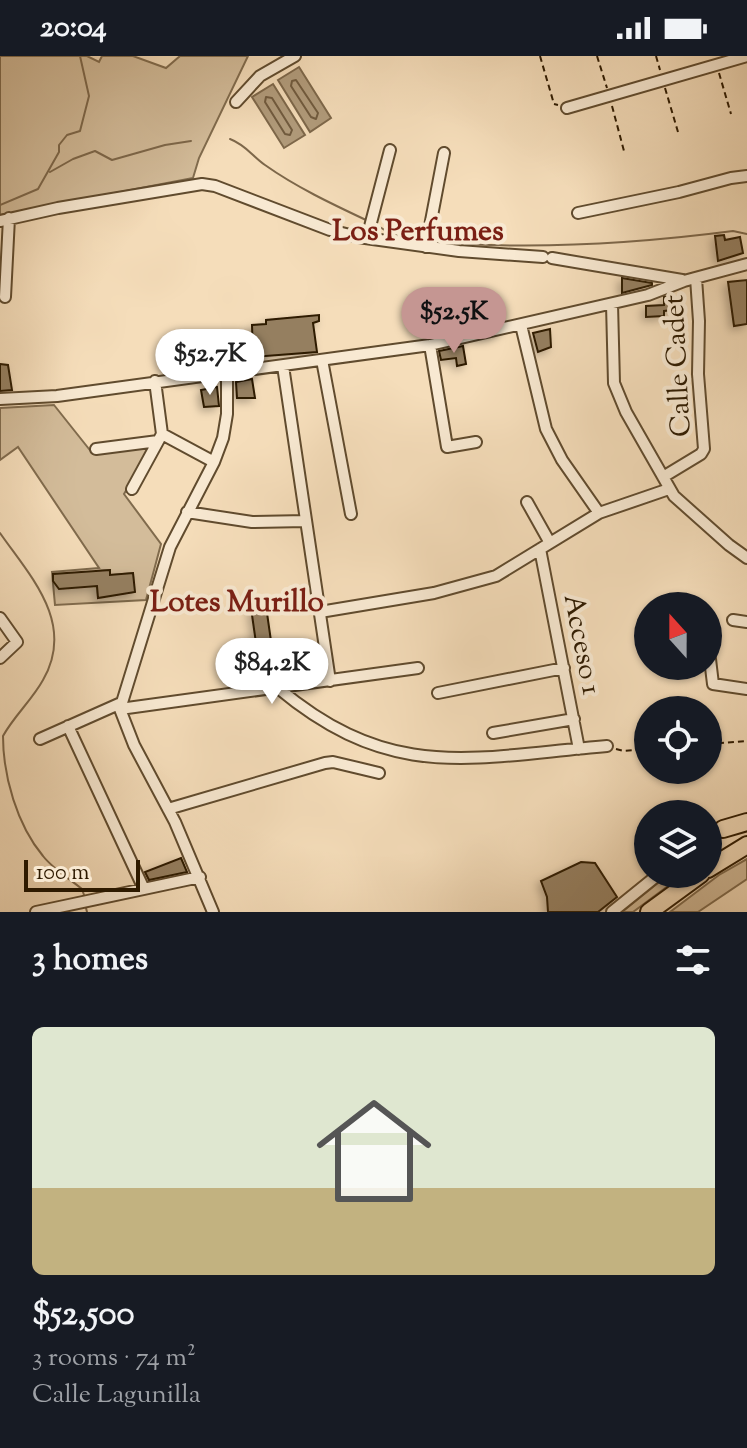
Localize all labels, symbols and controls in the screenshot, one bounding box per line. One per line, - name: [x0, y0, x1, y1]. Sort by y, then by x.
- text: 20:04: [40, 7, 107, 50]
- district label: Los Perfumes: [332, 211, 504, 254]
- pin: $52.5K: [389, 287, 519, 355]
- street label: Calle Cadet: [655, 293, 703, 438]
- text: $52.5K: [419, 294, 489, 331]
- pin: $52.7K: [145, 329, 275, 397]
- text: $52.7K: [173, 336, 247, 373]
- district label: Lotes Murillo: [150, 582, 324, 625]
- street label: Acceso 1: [552, 591, 610, 698]
- north arrow: [634, 592, 722, 680]
- map controls: [634, 592, 722, 888]
- pin: $84.2K: [207, 638, 337, 706]
- text: $84.2K: [233, 645, 311, 682]
- button: locate: [634, 696, 722, 784]
- button: layers: [634, 800, 722, 888]
- scale bar: [24, 856, 140, 892]
- text: 100 m: [36, 858, 89, 890]
- text: 3 homes: [32, 936, 148, 985]
- icon: filters: [671, 938, 715, 982]
- icon: home: [302, 1079, 446, 1223]
- text: $52,500: [32, 1291, 134, 1340]
- text: 3 rooms · 74 m²: [32, 1340, 196, 1377]
- text: Calle Lagunilla: [32, 1377, 201, 1414]

